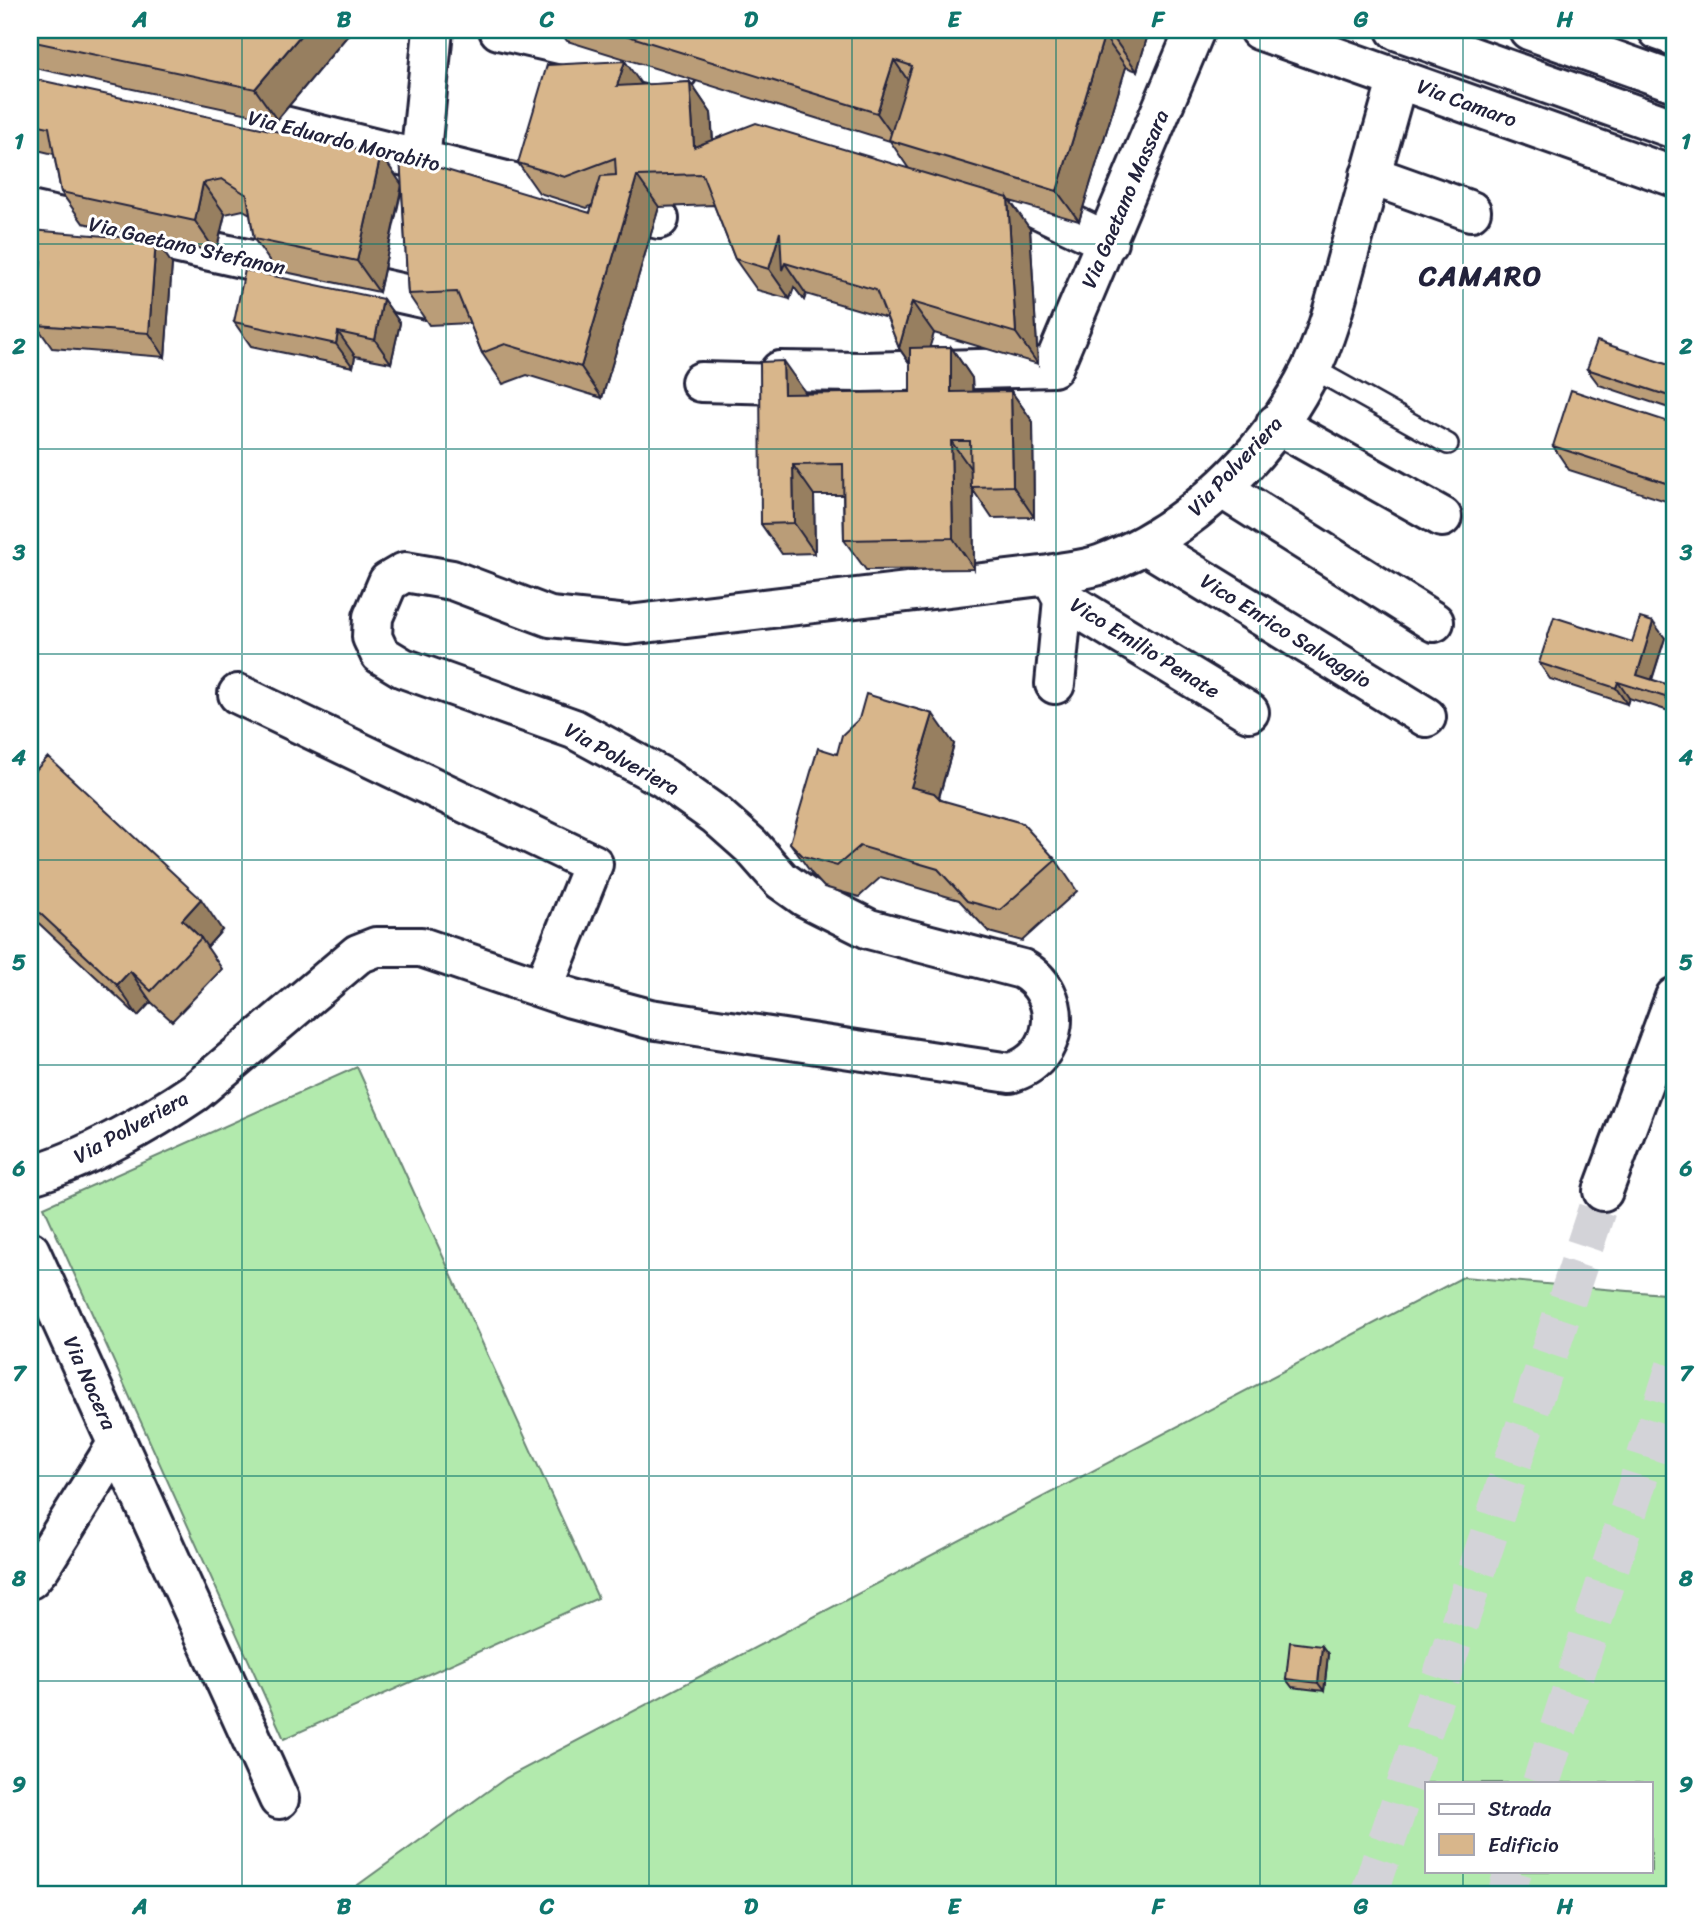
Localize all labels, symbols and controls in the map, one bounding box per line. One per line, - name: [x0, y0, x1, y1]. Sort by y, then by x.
- text: A: [131, 0, 148, 40]
- text: B: [337, 0, 352, 40]
- text: C: [539, 0, 555, 40]
- text: D: [744, 0, 759, 40]
- text: E: [948, 0, 963, 40]
- text: F: [1151, 0, 1166, 40]
- text: G: [1353, 0, 1369, 40]
- text: H: [1556, 0, 1574, 40]
- street label: Via Camaro: [1412, 67, 1523, 139]
- street label: Via Eduardo Morabito: [244, 99, 444, 183]
- street label: Via Gaetano Massara: [1070, 103, 1180, 294]
- text: 1: [14, 121, 24, 162]
- text: 1: [1681, 121, 1691, 162]
- street label: Via Gaetano Stefanon: [85, 205, 289, 287]
- district label: CAMARO: [1418, 251, 1543, 300]
- text: 2: [11, 326, 26, 367]
- text: 2: [1678, 326, 1693, 367]
- street label: Via Polveriera: [1178, 406, 1293, 525]
- text: 3: [12, 532, 26, 573]
- text: 3: [1679, 532, 1693, 573]
- street label: Vico Enrico Salvaggio: [1193, 563, 1380, 699]
- street label: Vico Emilio Penate: [1062, 587, 1228, 710]
- street label: Via Polveriera: [557, 712, 687, 807]
- text: 4: [11, 737, 27, 778]
- text: 4: [1678, 737, 1694, 778]
- text: 5: [12, 942, 26, 983]
- text: 5: [1679, 942, 1693, 983]
- street label: Via Polveriera: [66, 1079, 196, 1174]
- text: 6: [11, 1148, 26, 1189]
- text: 6: [1678, 1148, 1693, 1189]
- street label: Via Nocera: [52, 1330, 128, 1437]
- text: 7: [12, 1353, 27, 1394]
- text: 7: [1679, 1353, 1694, 1394]
- text: 8: [11, 1558, 26, 1599]
- text: 8: [1678, 1558, 1693, 1599]
- text: 9: [12, 1764, 26, 1805]
- text: 9: [1679, 1764, 1693, 1805]
- legend: [1425, 1782, 1652, 1872]
- text: Strada: [1488, 1790, 1552, 1828]
- text: Edificio: [1488, 1826, 1559, 1864]
- text: A: [131, 1886, 148, 1925]
- text: B: [337, 1886, 352, 1925]
- text: C: [539, 1886, 555, 1925]
- text: D: [744, 1886, 759, 1925]
- text: E: [948, 1886, 963, 1925]
- text: F: [1151, 1886, 1166, 1925]
- text: G: [1353, 1886, 1369, 1925]
- text: H: [1556, 1886, 1574, 1925]

